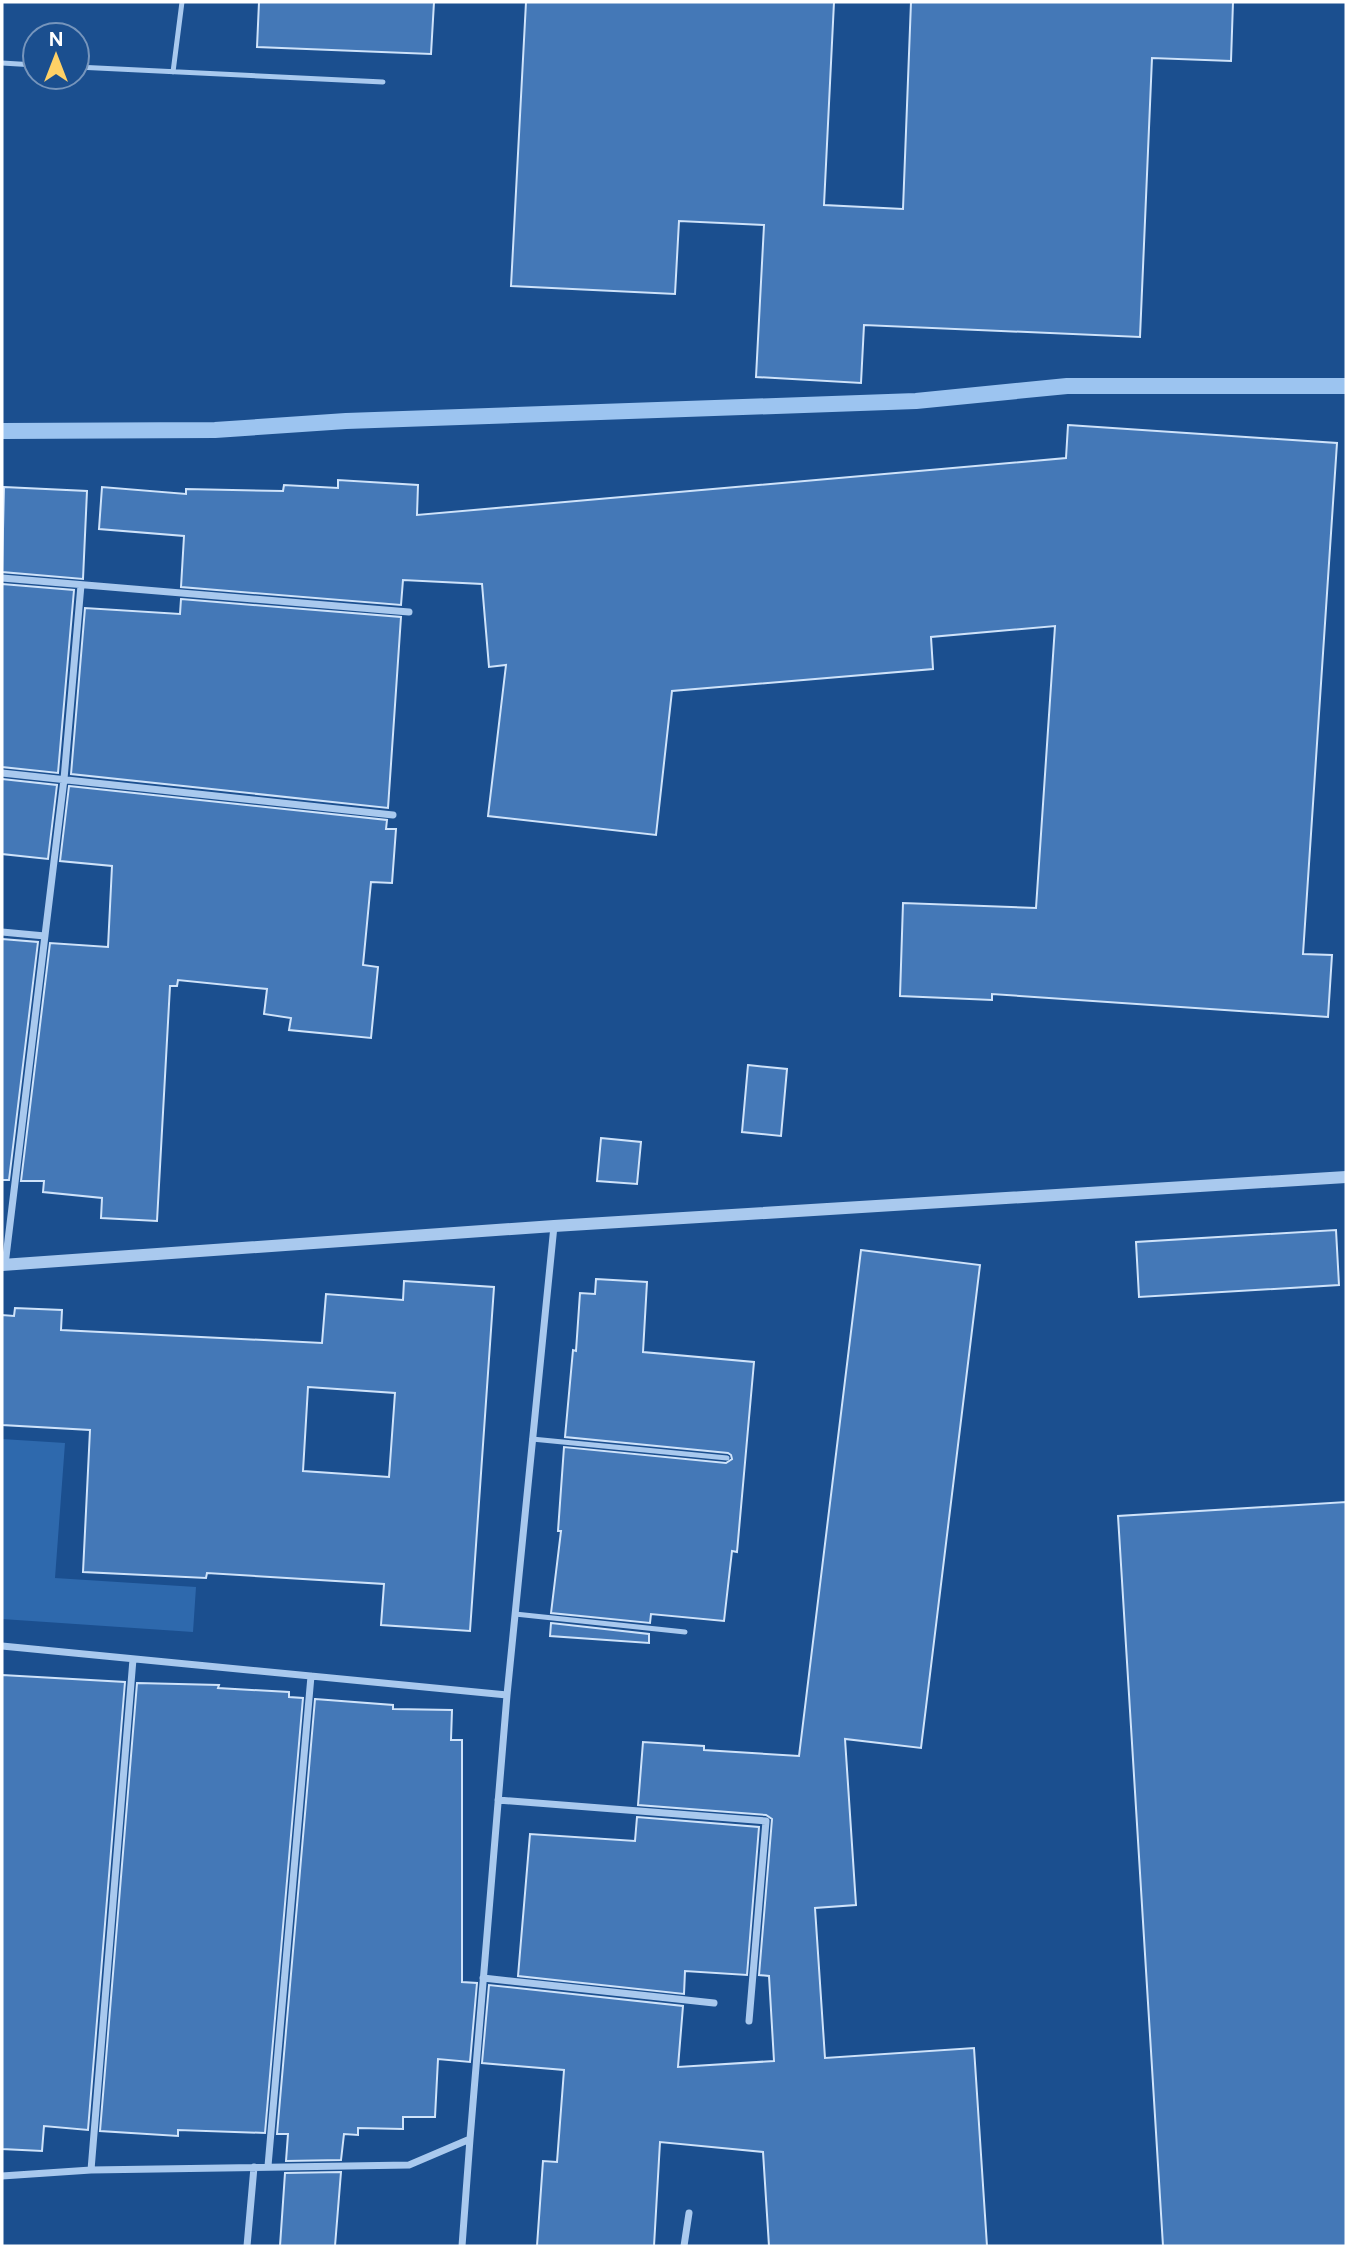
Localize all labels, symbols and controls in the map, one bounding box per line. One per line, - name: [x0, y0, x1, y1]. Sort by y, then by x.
- north arrow: [21, 21, 91, 91]
- text: N: [49, 28, 63, 51]

